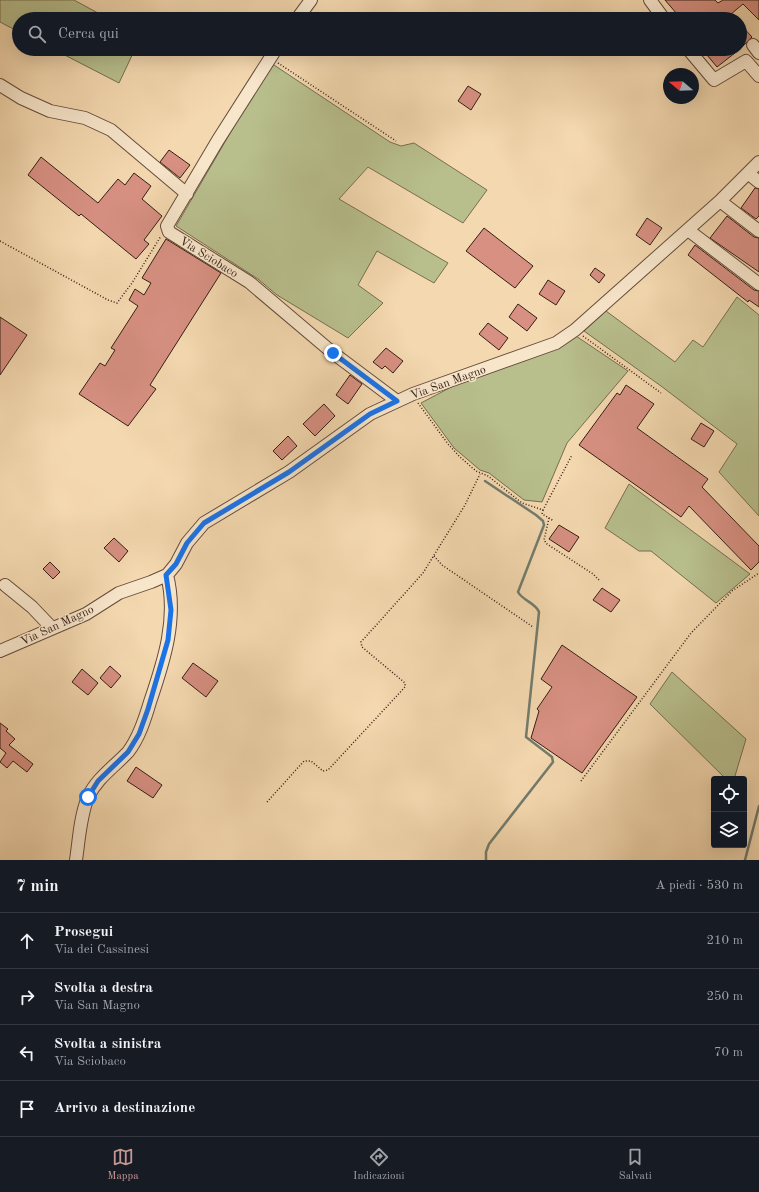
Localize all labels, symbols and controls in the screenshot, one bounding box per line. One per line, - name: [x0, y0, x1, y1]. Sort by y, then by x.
- search box: [12, 12, 747, 56]
- icon: search: [26, 23, 48, 45]
- text: Cerca qui: [58, 27, 119, 42]
- north arrow: [663, 68, 699, 104]
- street label: Via Sciobaco: [177, 235, 240, 281]
- route end: [324, 344, 342, 362]
- street label: Via San Magno: [409, 364, 488, 402]
- street label: Via San Magno: [19, 604, 96, 648]
- map controls: [711, 776, 747, 848]
- button: locate: [711, 776, 747, 812]
- route start: [79, 788, 97, 806]
- button: layers: [711, 812, 747, 848]
- text: 7 min: [16, 878, 59, 895]
- text: A piedi · 530 m: [655, 879, 743, 892]
- text: Prosegui: [54, 925, 113, 940]
- icon: ahead: [16, 930, 38, 952]
- text: 210 m: [706, 934, 743, 947]
- text: Via dei Cassinesi: [54, 943, 149, 956]
- text: Svolta a destra: [54, 981, 153, 996]
- icon: right: [16, 986, 38, 1008]
- text: 250 m: [706, 990, 743, 1003]
- text: Via San Magno: [54, 999, 140, 1012]
- text: Svolta a sinistra: [54, 1037, 161, 1052]
- icon: left: [16, 1042, 38, 1064]
- text: 70 m: [714, 1046, 743, 1059]
- text: Via Sciobaco: [54, 1055, 126, 1068]
- icon: arrive: [16, 1098, 38, 1120]
- text: Arrivo a destinazione: [54, 1101, 195, 1116]
- tab: Mappa: [107, 1146, 139, 1184]
- tab: Indicazioni: [353, 1146, 404, 1184]
- tab: Salvati: [619, 1146, 652, 1184]

